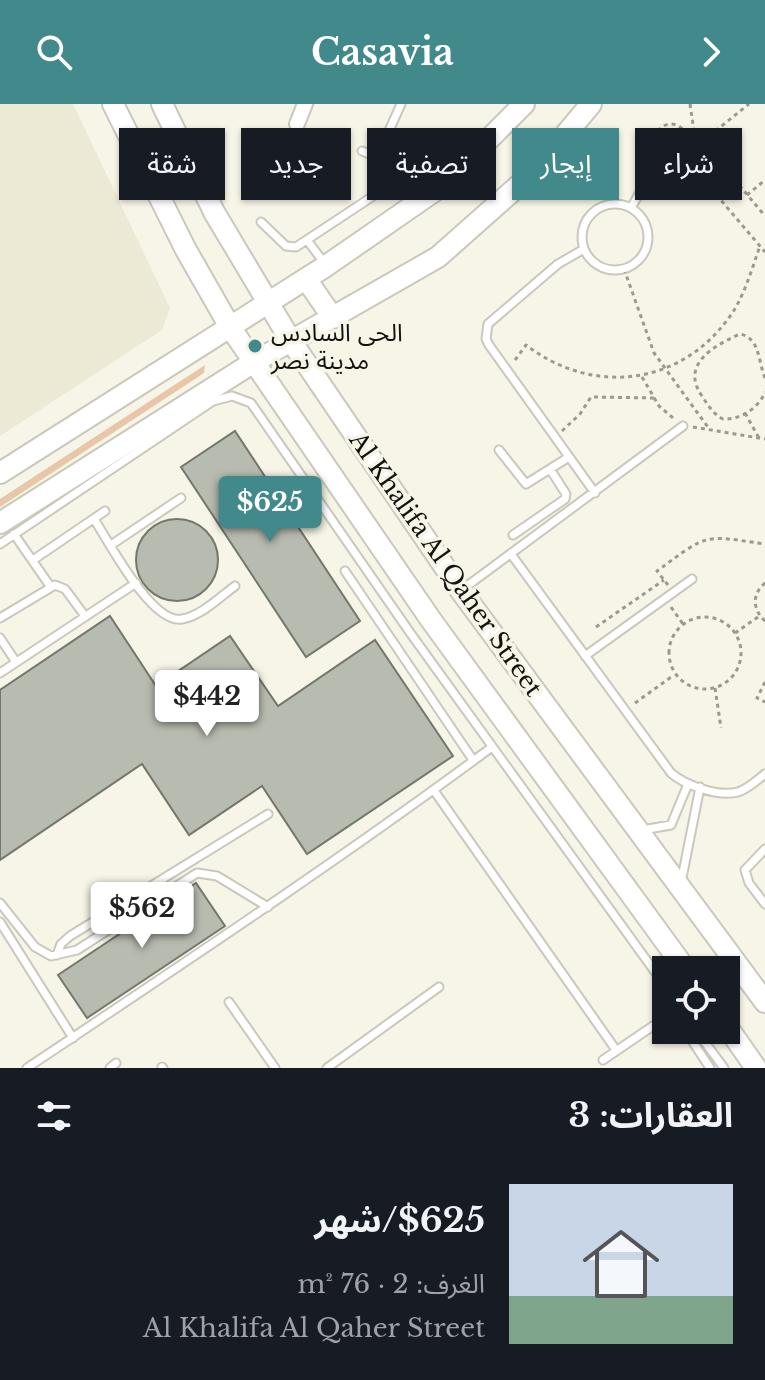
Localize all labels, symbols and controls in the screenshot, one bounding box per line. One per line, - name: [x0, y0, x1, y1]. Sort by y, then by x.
- icon: search: [32, 30, 76, 74]
- text: Casavia: [311, 30, 454, 75]
- icon: forward: [689, 30, 733, 74]
- chip: شقة: [119, 128, 225, 200]
- chip: جديد: [241, 128, 351, 200]
- chip: تصفية: [367, 128, 496, 200]
- chip: إيجار: [512, 128, 619, 200]
- chip: شراء: [635, 128, 742, 200]
- place label: الحى السادس مدينة نصر: [270, 318, 403, 375]
- marker: الحى السادس مدينة نصر: [246, 337, 264, 355]
- street label: Al Khalifa Al Qaher Street: [343, 426, 548, 702]
- pin: $625: [223, 476, 317, 544]
- text: $625: [237, 486, 303, 518]
- pin: $442: [160, 670, 254, 738]
- text: $442: [173, 680, 241, 712]
- pin: $562: [95, 882, 189, 950]
- text: $562: [109, 892, 175, 924]
- map controls: [652, 956, 740, 1044]
- button: locate: [652, 956, 740, 1044]
- icon: filters: [32, 1094, 76, 1138]
- text: العقارات: 3: [569, 1094, 733, 1136]
- text: $625/شهر: [315, 1199, 485, 1241]
- icon: home: [573, 1216, 669, 1312]
- text: الغرف: 2 · 76 m²: [298, 1268, 485, 1300]
- text: Al Khalifa Al Qaher Street: [143, 1312, 485, 1344]

